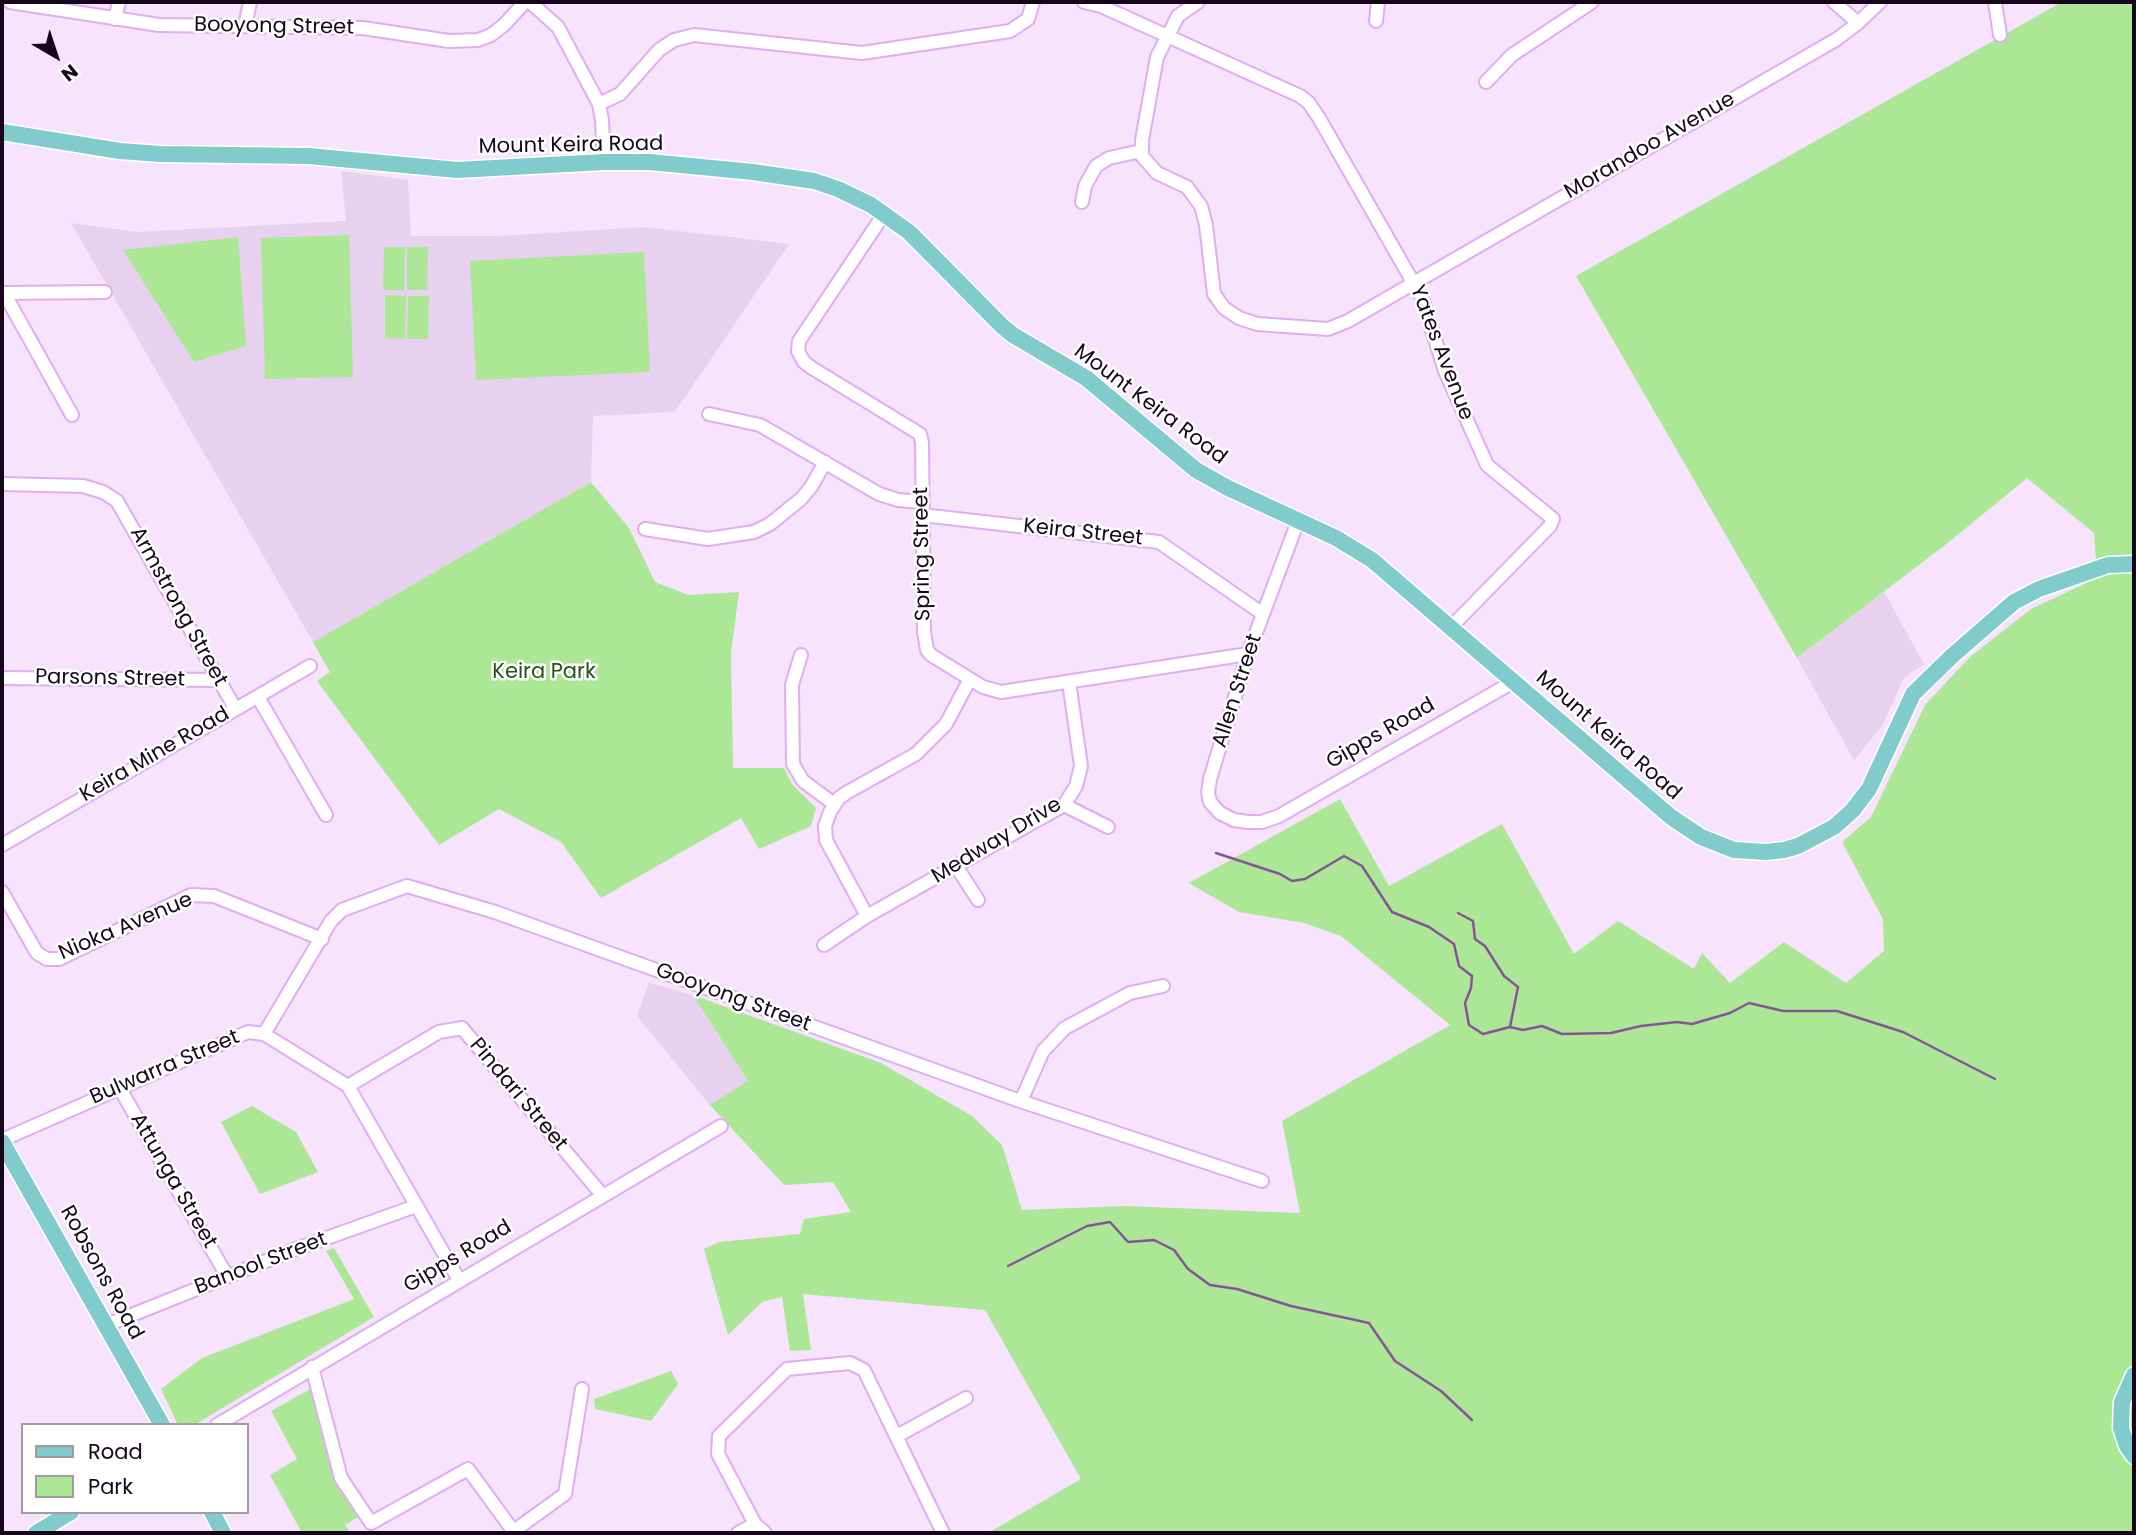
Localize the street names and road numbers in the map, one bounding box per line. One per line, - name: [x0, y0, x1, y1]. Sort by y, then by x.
- street label: Booyong Street: [194, 13, 354, 41]
- street label: Morandoo Avenue: [1560, 87, 1740, 205]
- street label: Mount Keira Road: [478, 132, 664, 160]
- street label: Yates Avenue: [1404, 282, 1478, 424]
- street label: Mount Keira Road: [1069, 339, 1231, 471]
- street label: Spring Street: [909, 487, 937, 621]
- street label: Keira Street: [1022, 514, 1144, 552]
- street label: Armstrong Street: [124, 523, 232, 691]
- street label: Allen Street: [1208, 631, 1268, 751]
- street label: Parsons Street: [35, 665, 185, 693]
- street label: Mount Keira Road: [1530, 666, 1686, 806]
- street label: Gipps Road: [1322, 693, 1440, 775]
- street label: Keira Mine Road: [76, 702, 234, 808]
- street label: Medway Drive: [928, 792, 1066, 890]
- street label: Nioka Avenue: [55, 887, 197, 967]
- street label: Gooyong Street: [652, 958, 814, 1038]
- street label: Bulwarra Street: [87, 1025, 243, 1111]
- street label: Pindari Street: [464, 1034, 572, 1156]
- street label: Attunga Street: [124, 1109, 222, 1253]
- street label: Robsons Road: [54, 1202, 148, 1344]
- street label: Gipps Road: [400, 1215, 516, 1299]
- street label: Banool Street: [191, 1227, 331, 1301]

